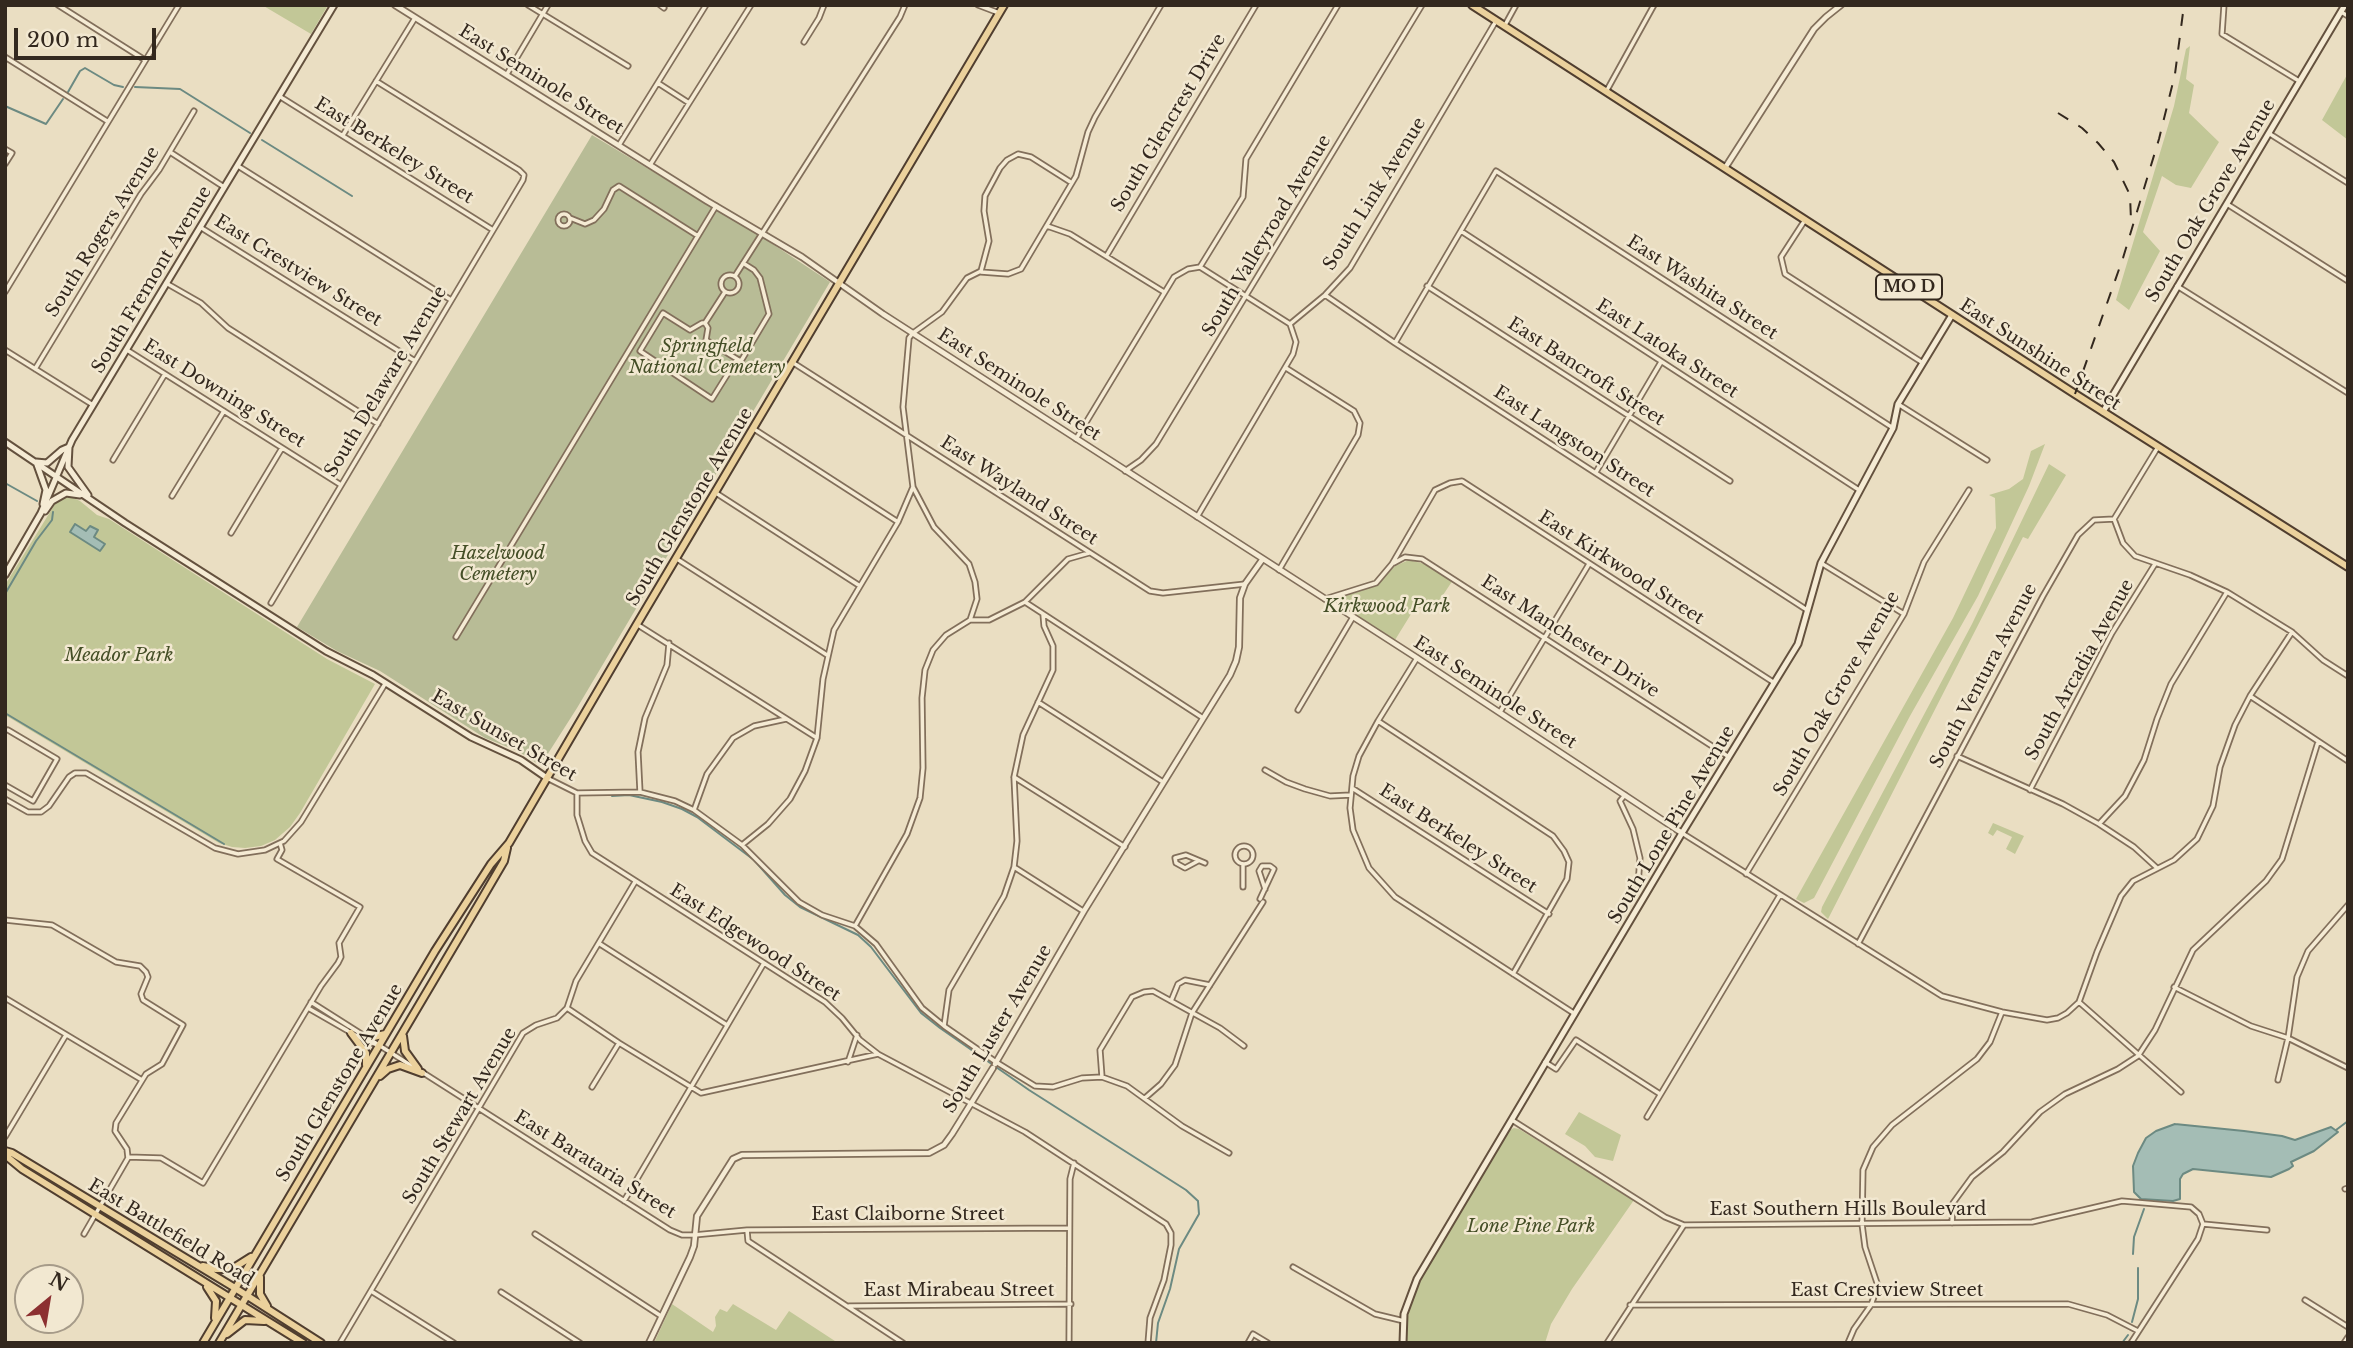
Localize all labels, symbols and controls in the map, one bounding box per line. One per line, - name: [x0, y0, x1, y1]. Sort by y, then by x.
- scale bar: [18, 14, 159, 58]
- street label: East Seminole Street: [455, 20, 627, 140]
- text: 200 m: [27, 27, 98, 53]
- street label: South Glencrest Drive: [1107, 30, 1231, 216]
- street label: East Berkeley Street: [311, 93, 477, 209]
- street label: South Oak Grove Avenue: [2142, 96, 2280, 306]
- street label: South Link Avenue: [1319, 114, 1431, 274]
- street label: South Valleyroad Avenue: [1198, 131, 1336, 341]
- street label: South Rogers Avenue: [42, 143, 164, 321]
- street label: South Fremont Avenue: [88, 183, 216, 377]
- street label: East Crestview Street: [210, 211, 386, 331]
- street label: East Washita Street: [1623, 231, 1781, 345]
- road number: MO D: [1876, 274, 1942, 300]
- street label: South Delaware Avenue: [320, 283, 452, 481]
- street label: East Latoka Street: [1592, 295, 1742, 403]
- street label: East Sunshine Street: [1955, 295, 2125, 415]
- street label: East Bancroft Street: [1504, 313, 1668, 431]
- street label: East Seminole Street: [933, 324, 1105, 446]
- street label: East Downing Street: [139, 335, 309, 453]
- park label: Springfield National Cemetery: [629, 336, 785, 378]
- street label: East Langston Street: [1489, 382, 1659, 502]
- street label: South Glenstone Avenue: [622, 404, 758, 610]
- street label: East Wayland Street: [936, 432, 1102, 550]
- street label: East Kirkwood Street: [1534, 506, 1708, 630]
- park label: Hazelwood Cemetery: [451, 543, 545, 586]
- street label: East Manchester Drive: [1477, 571, 1663, 703]
- street label: South Arcadia Avenue: [2021, 576, 2139, 764]
- street label: South Ventura Avenue: [1926, 580, 2042, 772]
- street label: South Oak Grove Avenue: [1769, 588, 1905, 800]
- park label: Kirkwood Park: [1324, 596, 1450, 618]
- street label: East Seminole Street: [1409, 632, 1581, 754]
- park label: Meador Park: [65, 645, 173, 667]
- street label: East Sunset Street: [428, 686, 580, 786]
- street label: South Lone Pine Avenue: [1604, 722, 1740, 928]
- street label: East Berkeley Street: [1375, 780, 1541, 898]
- street label: East Edgewood Street: [666, 880, 844, 1006]
- street label: South Luster Avenue: [939, 941, 1057, 1117]
- street label: South Glenstone Avenue: [272, 980, 408, 1186]
- street label: South Stewart Avenue: [399, 1024, 521, 1208]
- street label: East Barataria Street: [510, 1106, 680, 1224]
- street label: East Battlefield Road: [84, 1175, 258, 1291]
- street label: East Southern Hills Boulevard: [1709, 1199, 1987, 1221]
- street label: East Claiborne Street: [811, 1204, 1005, 1226]
- park label: Lone Pine Park: [1467, 1216, 1595, 1238]
- north arrow: [14, 1264, 84, 1334]
- text: N: [45, 1268, 72, 1297]
- street label: East Mirabeau Street: [864, 1280, 1054, 1302]
- street label: East Crestview Street: [1790, 1280, 1984, 1302]

